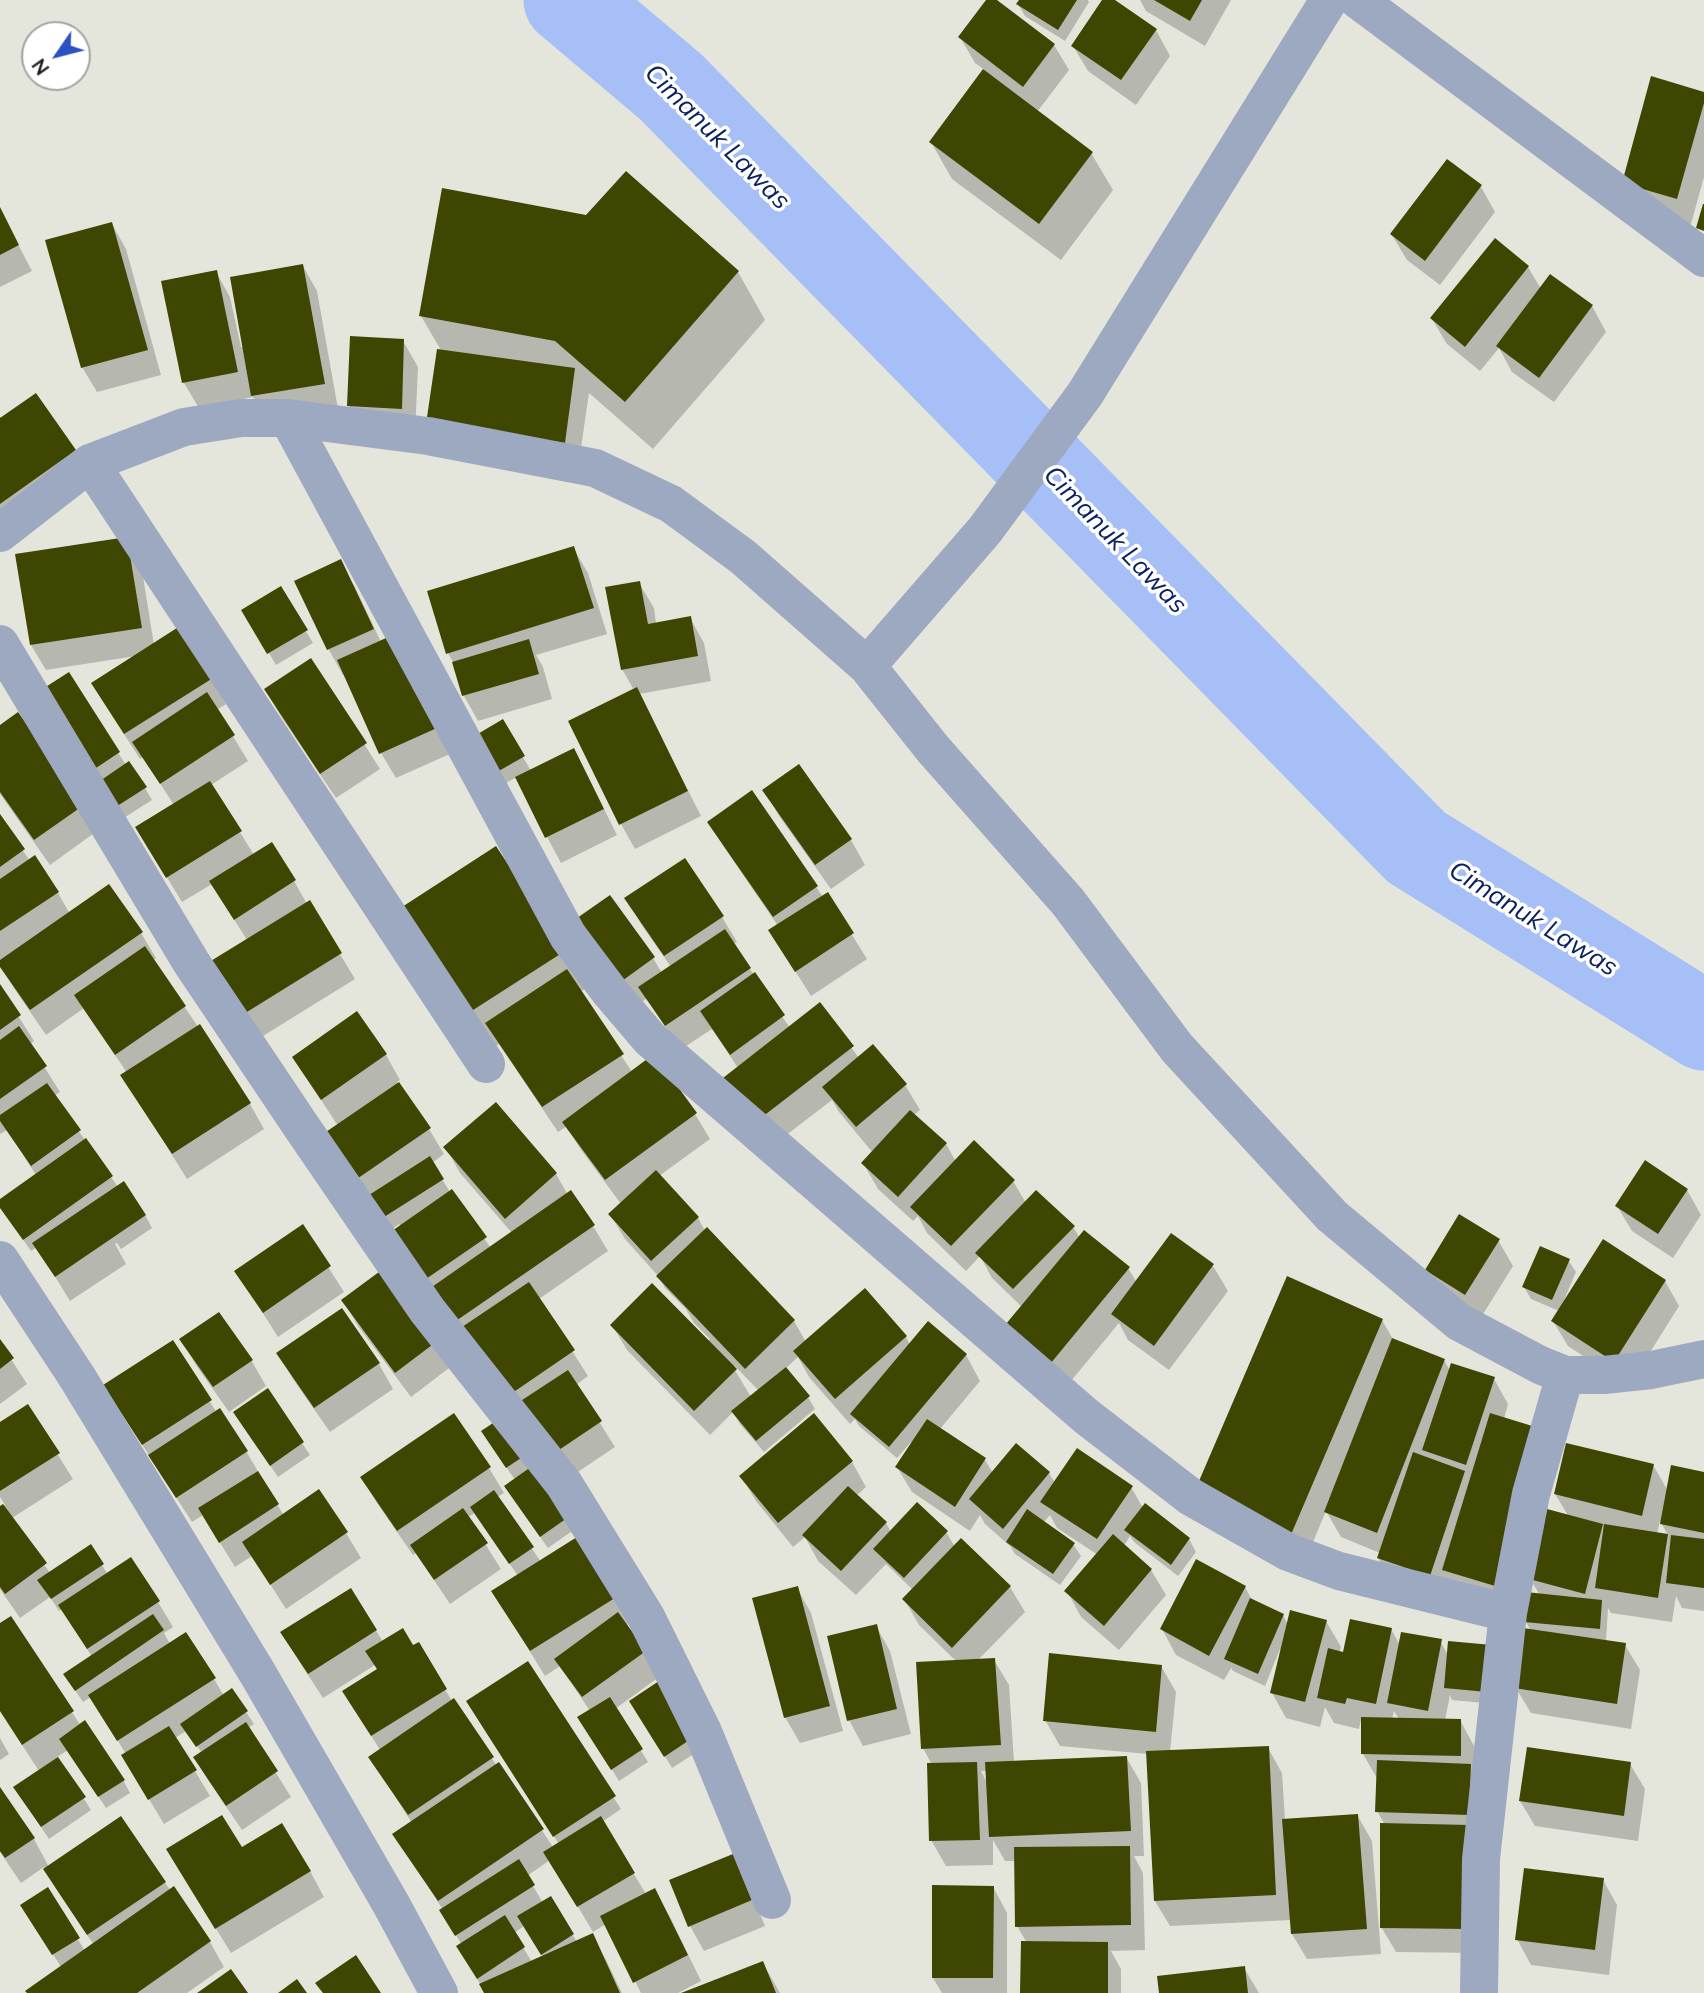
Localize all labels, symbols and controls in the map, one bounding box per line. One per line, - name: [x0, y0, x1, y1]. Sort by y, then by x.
- north arrow: [21, 21, 91, 91]
- text: N: [26, 54, 54, 80]
- water label: Cimanuk Lawas: [638, 58, 796, 216]
- water label: Cimanuk Lawas: [1037, 460, 1193, 620]
- water label: Cimanuk Lawas: [1443, 855, 1623, 983]

